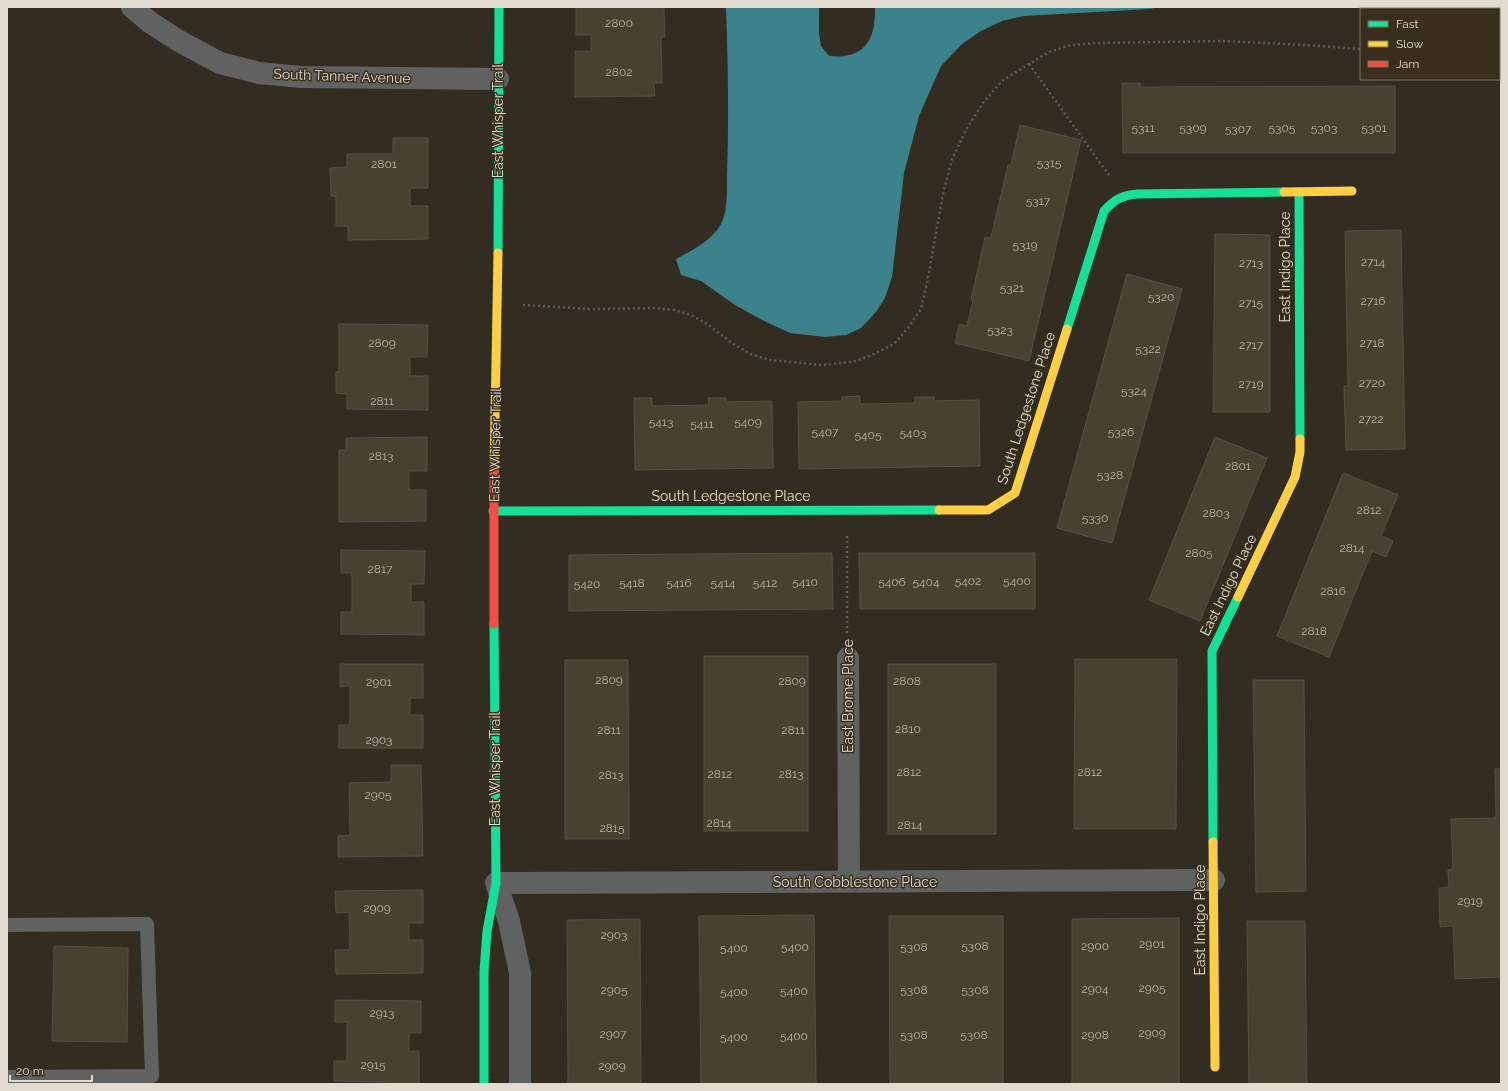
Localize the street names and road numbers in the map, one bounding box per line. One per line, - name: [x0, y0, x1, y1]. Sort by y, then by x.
- street label: East Whisper Trail: [490, 64, 506, 178]
- street label: South Tanner Avenue: [273, 66, 411, 86]
- street label: East Indigo Place: [1277, 211, 1293, 323]
- street label: South Ledgestone Place: [994, 330, 1058, 486]
- street label: East Whisper Trail: [486, 387, 504, 502]
- street label: South Ledgestone Place: [652, 488, 810, 504]
- street label: East Indigo Place: [1196, 532, 1260, 638]
- street label: East Brome Place: [840, 639, 856, 753]
- street label: East Whisper Trail: [487, 712, 503, 826]
- street label: East Indigo Place: [1192, 864, 1208, 976]
- street label: South Cobblestone Place: [773, 874, 937, 890]

